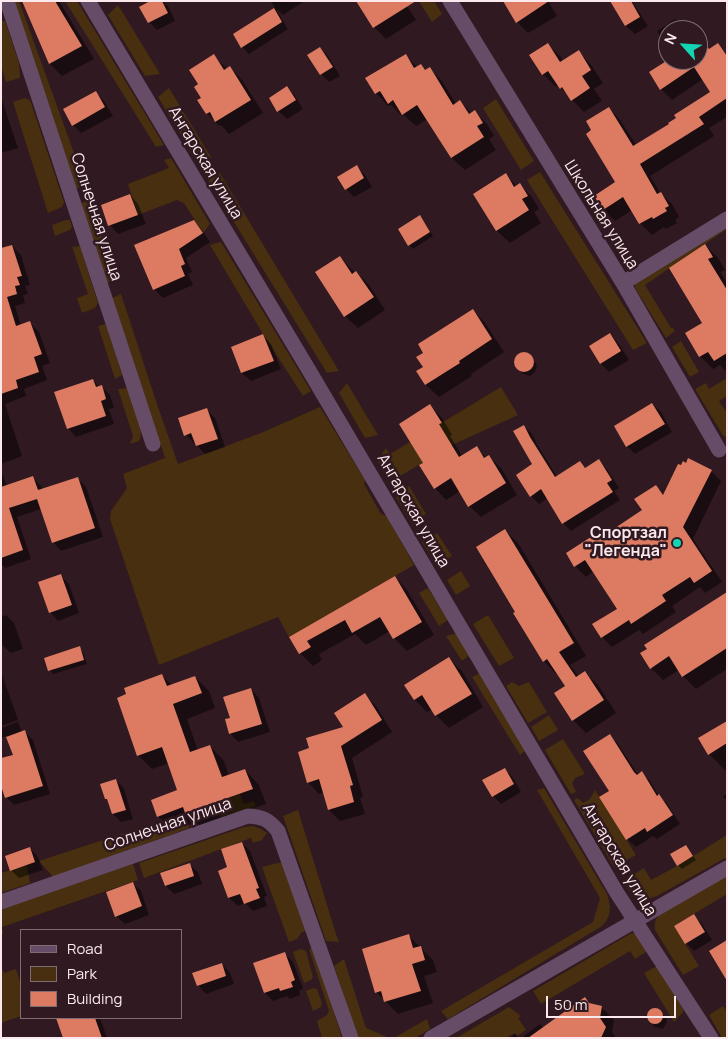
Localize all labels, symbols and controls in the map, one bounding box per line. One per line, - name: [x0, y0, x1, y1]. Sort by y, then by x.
- north arrow: [658, 20, 708, 70]
- text: N: [659, 30, 681, 47]
- street label: Ангарская улица: [164, 103, 246, 223]
- street label: Солнечная улица: [66, 151, 126, 283]
- street label: Школьная улица: [560, 157, 642, 273]
- street label: Ангарская улица: [373, 451, 453, 571]
- place label: Спортзал "Легенда": [585, 524, 667, 562]
- marker: Спортзал "Легенда": [671, 537, 683, 549]
- street label: Солнечная улица: [102, 794, 234, 856]
- street label: Ангарская улица: [578, 800, 660, 920]
- legend: [20, 929, 182, 1019]
- text: Road: [67, 938, 103, 959]
- text: Park: [67, 963, 97, 984]
- scale bar: [548, 986, 678, 1018]
- text: Building: [67, 988, 122, 1009]
- text: 50 m: [554, 994, 588, 1015]

